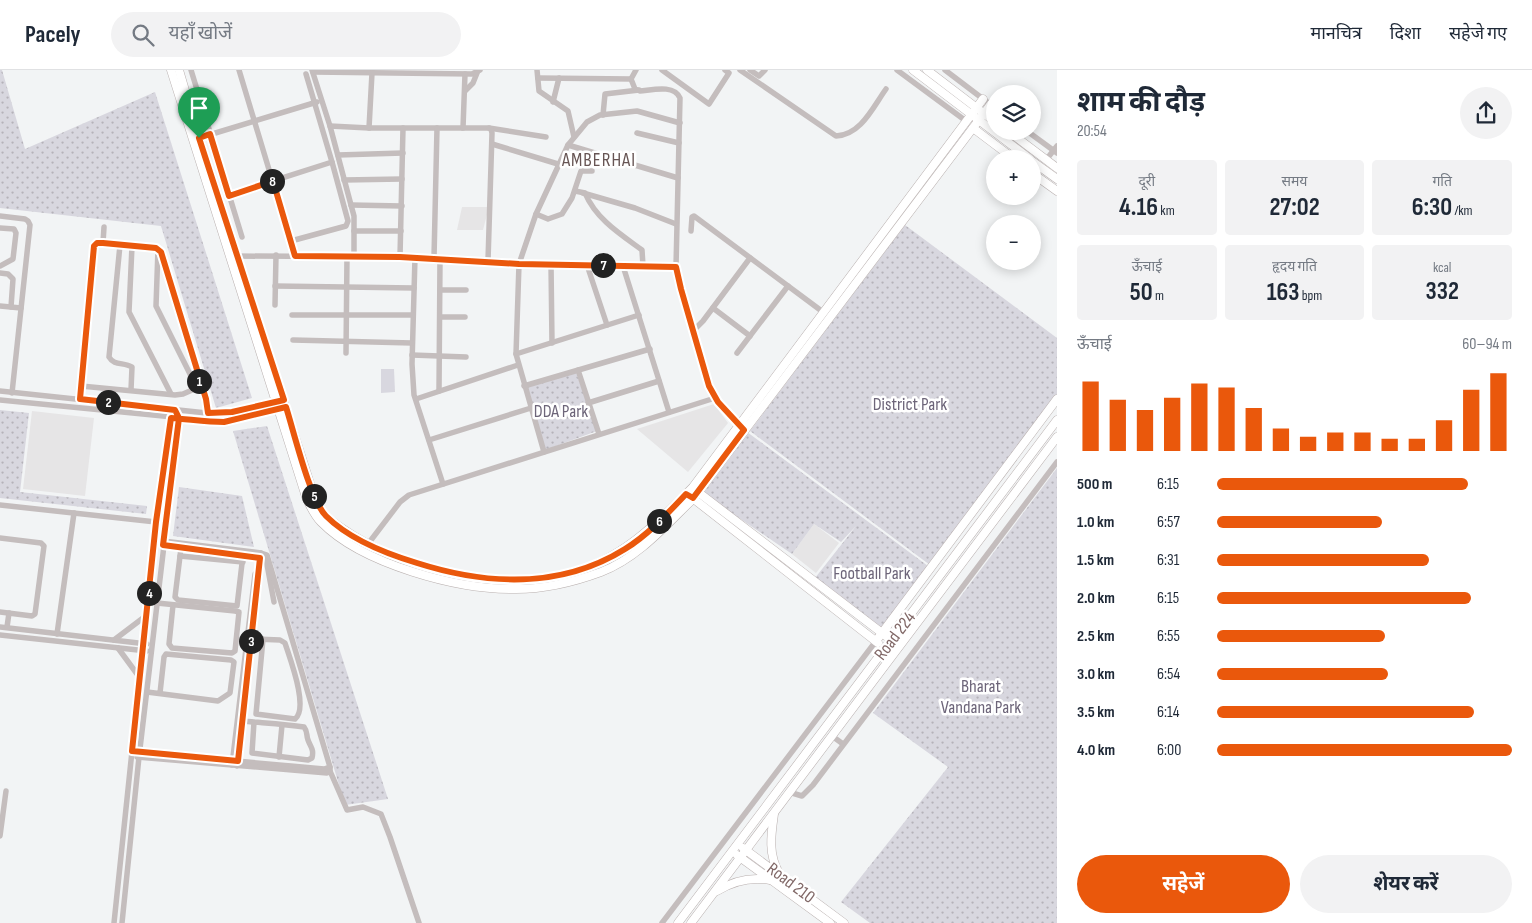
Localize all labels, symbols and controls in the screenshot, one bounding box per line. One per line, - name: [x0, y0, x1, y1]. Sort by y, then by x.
- search box: [111, 12, 461, 57]
- text: Pacely: [25, 20, 81, 49]
- icon: search: [129, 21, 157, 49]
- text: यहाँ खोजें: [169, 22, 232, 45]
- text: मानचित्र: [1310, 23, 1362, 44]
- text: दिशा: [1390, 23, 1421, 44]
- text: सहेजे गए: [1449, 23, 1507, 44]
- map controls: [986, 85, 1041, 270]
- button: layers: [986, 85, 1041, 140]
- text: शाम की दौड़: [1077, 86, 1205, 119]
- pin: [178, 87, 220, 138]
- button: share: [1460, 87, 1512, 139]
- icon: arrive: [185, 94, 213, 122]
- text: 20:54: [1077, 122, 1107, 141]
- district label: AMBERHAI: [561, 149, 636, 172]
- button: +: [986, 150, 1041, 205]
- pin: 8: [260, 168, 284, 194]
- text: 8: [269, 173, 276, 190]
- text: दूरी: [1138, 173, 1155, 190]
- text: समय: [1282, 173, 1307, 190]
- text: गति: [1432, 173, 1452, 190]
- text: 4.16: [1119, 192, 1158, 223]
- text: 27:02: [1269, 192, 1320, 223]
- text: 6:30: [1412, 192, 1452, 223]
- text: km: [1158, 202, 1175, 219]
- text: /km: [1452, 202, 1473, 219]
- button: −: [986, 215, 1041, 270]
- pin: 7: [590, 252, 616, 278]
- text: 7: [600, 257, 607, 274]
- text: ऊँचाई: [1132, 258, 1162, 275]
- text: हृदय गति: [1272, 258, 1317, 275]
- text: kcal: [1433, 259, 1451, 276]
- text: 332: [1425, 276, 1459, 307]
- text: 50: [1130, 277, 1153, 308]
- text: 163: [1267, 277, 1299, 308]
- text: m: [1153, 287, 1164, 304]
- text: bpm: [1299, 287, 1322, 304]
- text: ऊँचाई: [1077, 335, 1112, 354]
- text: 60–94 m: [1462, 335, 1512, 354]
- pin: 1: [186, 368, 212, 394]
- text: 1: [197, 373, 202, 390]
- pin: 2: [96, 390, 120, 414]
- text: 2: [105, 394, 112, 411]
- park label: District Park: [873, 394, 947, 415]
- park label: DDA Park: [534, 401, 588, 422]
- text: 500 m: [1077, 475, 1112, 494]
- text: 6:15: [1157, 475, 1179, 494]
- pin: 5: [302, 484, 326, 508]
- text: 5: [311, 488, 318, 505]
- pin: 6: [646, 508, 672, 534]
- text: 6: [656, 513, 663, 530]
- text: 1.0 km: [1077, 513, 1114, 532]
- text: 6:57: [1157, 513, 1180, 532]
- text: 1.5 km: [1077, 551, 1114, 570]
- text: 6:31: [1157, 551, 1179, 570]
- park label: Football Park: [833, 563, 911, 584]
- pin: 4: [136, 580, 162, 606]
- text: 4: [146, 585, 153, 602]
- text: 2.0 km: [1077, 589, 1115, 608]
- text: 6:15: [1157, 589, 1179, 608]
- street label: Road 224: [870, 607, 920, 664]
- text: 2.5 km: [1077, 627, 1115, 646]
- text: 6:55: [1157, 627, 1180, 646]
- pin: 3: [238, 628, 264, 654]
- text: 3: [248, 633, 255, 650]
- text: 3.0 km: [1077, 665, 1115, 684]
- text: 6:54: [1157, 665, 1180, 684]
- park label: Bharat Vandana Park: [941, 676, 1021, 718]
- text: 3.5 km: [1077, 703, 1115, 722]
- text: 6:14: [1157, 703, 1179, 722]
- text: 4.0 km: [1077, 741, 1115, 760]
- text: 6:00: [1157, 741, 1181, 760]
- button: सहेजें: [1077, 855, 1290, 913]
- button: शेयर करें: [1300, 855, 1512, 913]
- street label: Road 210: [763, 858, 819, 908]

